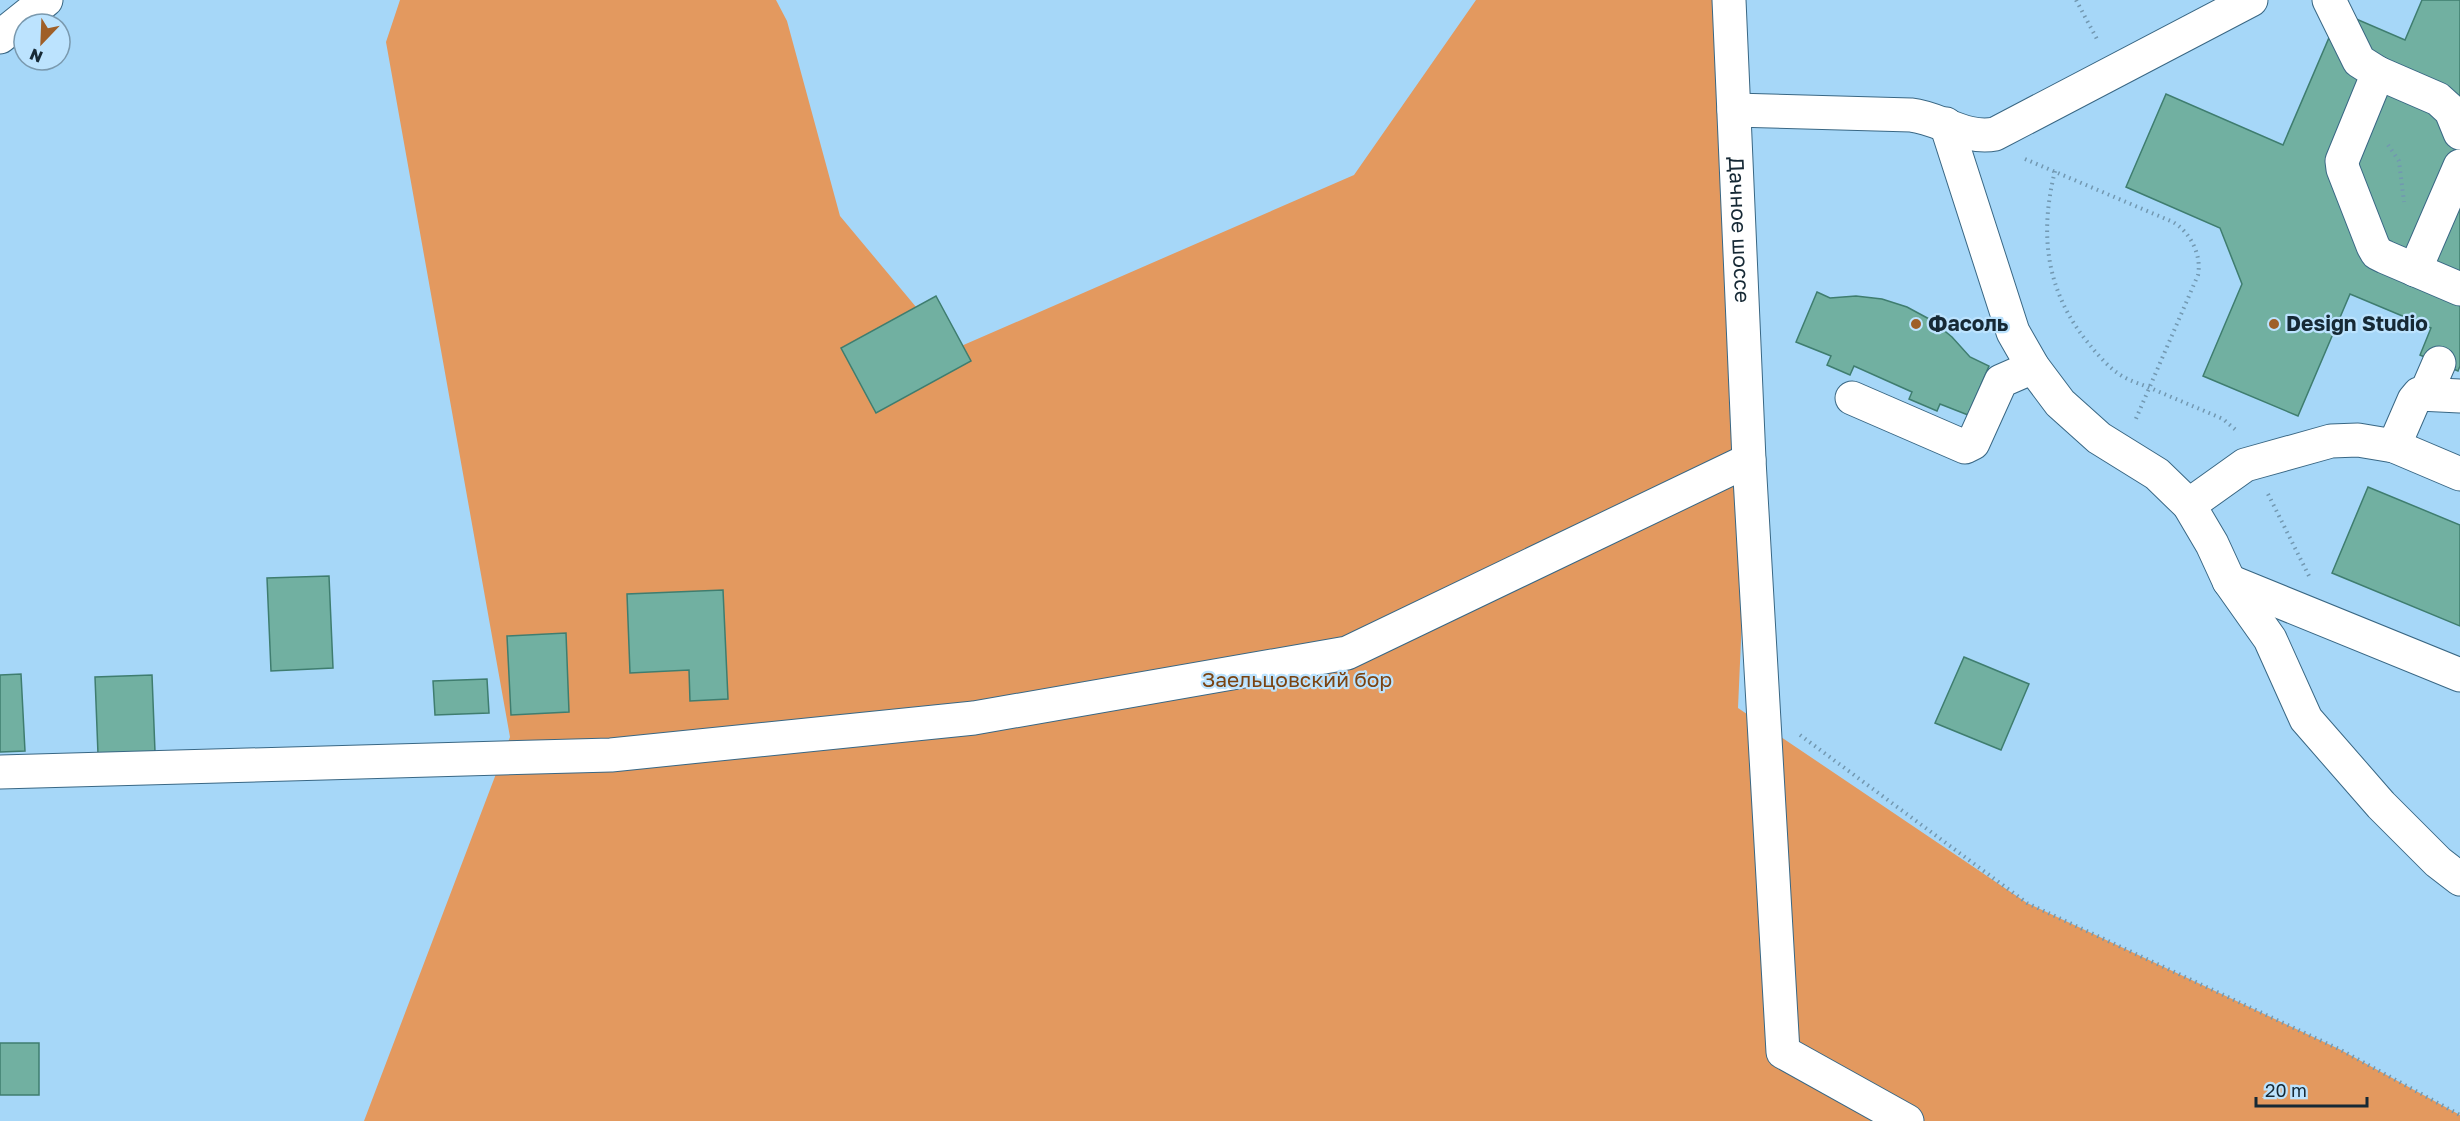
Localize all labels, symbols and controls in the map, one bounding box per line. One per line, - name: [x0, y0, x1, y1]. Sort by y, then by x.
- north arrow: [12, 12, 72, 72]
- text: N: [27, 44, 46, 67]
- street label: Дачное шоссе: [1724, 156, 1756, 303]
- place label: Фасоль: [1928, 310, 2009, 336]
- place label: Design Studio: [2286, 310, 2428, 336]
- marker: Фасоль: [1909, 317, 1923, 331]
- marker: Design Studio: [2267, 317, 2281, 331]
- park label: Заельцовский бор: [1202, 666, 1392, 692]
- scale bar: [2256, 1070, 2367, 1108]
- text: 20 m: [2265, 1079, 2307, 1101]

